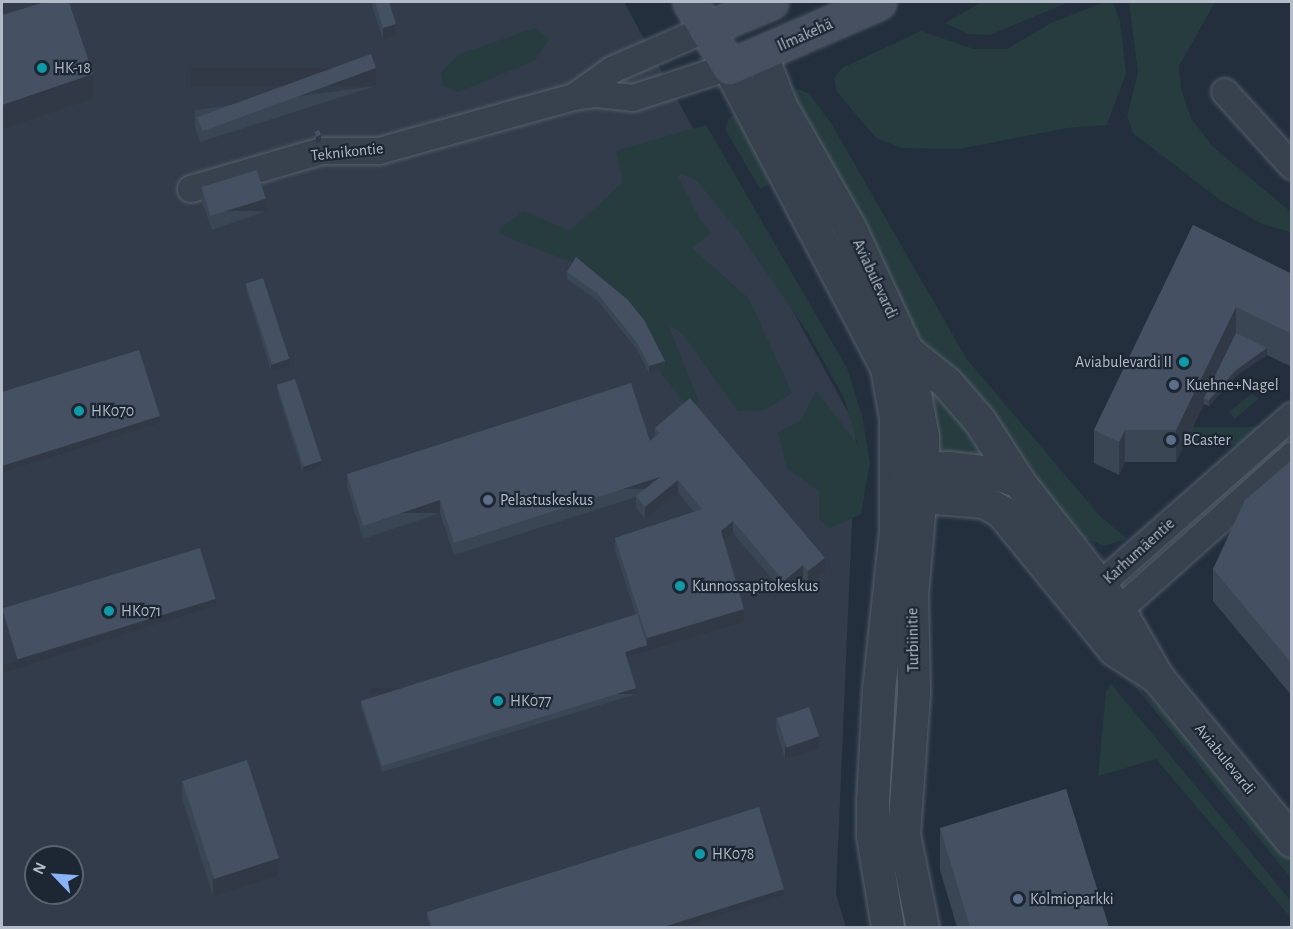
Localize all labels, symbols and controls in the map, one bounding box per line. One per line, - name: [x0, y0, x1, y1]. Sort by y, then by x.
- street label: Ilmakehä: [774, 14, 836, 56]
- place label: HK-18: [54, 58, 91, 78]
- marker: HK-18: [35, 61, 49, 75]
- street label: Teknikontie: [310, 139, 384, 165]
- street label: Aviabulevardi: [848, 236, 902, 322]
- place label: Aviabulevardi II: [1075, 352, 1172, 372]
- marker: Aviabulevardi II: [1177, 355, 1191, 369]
- place label: Kuehne+Nagel: [1186, 375, 1279, 395]
- marker: Kuehne+Nagel: [1167, 378, 1181, 392]
- place label: HK070: [91, 401, 134, 421]
- marker: HK070: [72, 404, 86, 418]
- place label: BCaster: [1183, 430, 1231, 450]
- marker: BCaster: [1164, 433, 1178, 447]
- place label: Pelastuskeskus: [500, 490, 593, 510]
- marker: Pelastuskeskus: [481, 493, 495, 507]
- street label: Karhumäentie: [1099, 514, 1179, 588]
- place label: Kunnossapitokeskus: [692, 576, 818, 596]
- marker: Kunnossapitokeskus: [673, 579, 687, 593]
- place label: HK071: [121, 601, 161, 621]
- marker: HK071: [102, 604, 116, 618]
- street label: Turbiinitie: [903, 608, 923, 672]
- place label: HK077: [510, 691, 551, 711]
- marker: HK077: [491, 694, 505, 708]
- street label: Aviabulevardi: [1191, 720, 1259, 798]
- place label: HK078: [712, 844, 754, 864]
- north arrow: [24, 845, 84, 905]
- marker: HK078: [693, 847, 707, 861]
- text: N: [30, 860, 49, 877]
- place label: Kolmioparkki: [1030, 889, 1114, 909]
- marker: Kolmioparkki: [1011, 892, 1025, 906]

